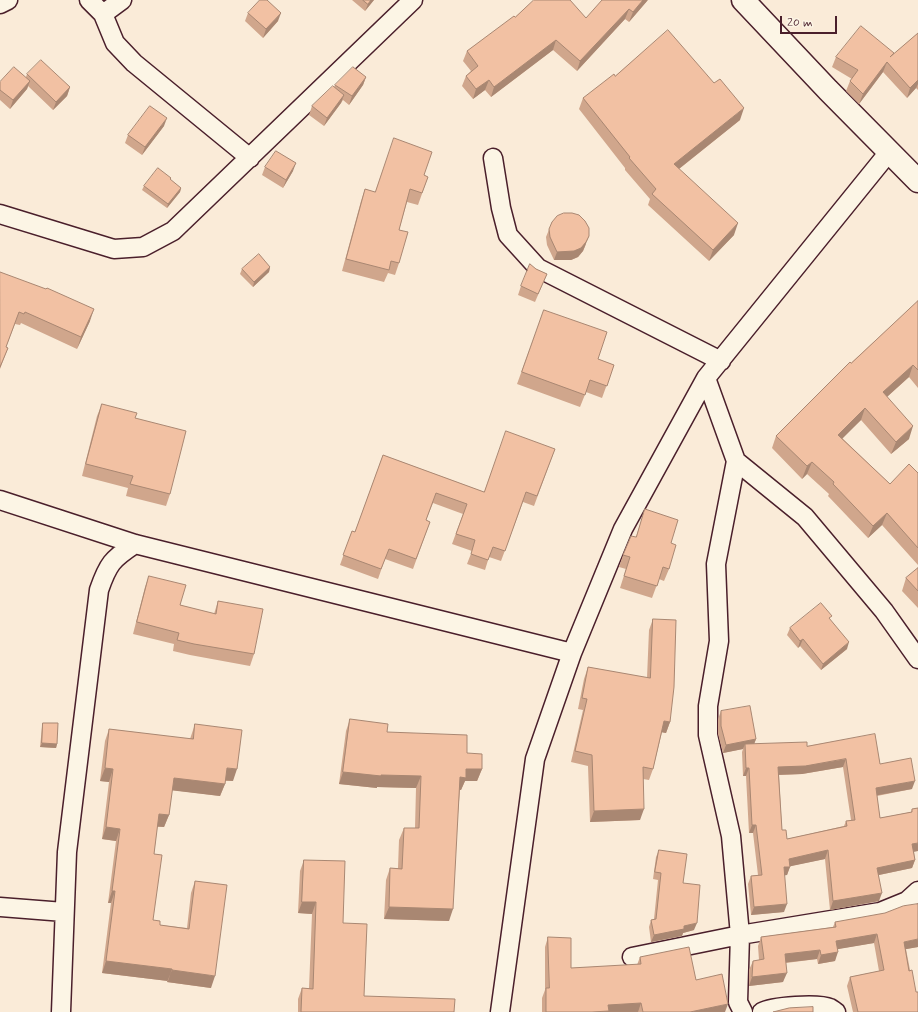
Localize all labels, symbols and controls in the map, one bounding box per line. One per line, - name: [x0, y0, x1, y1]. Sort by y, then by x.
- scale bar: [782, 8, 839, 34]
- text: 20 m: [787, 15, 813, 31]

